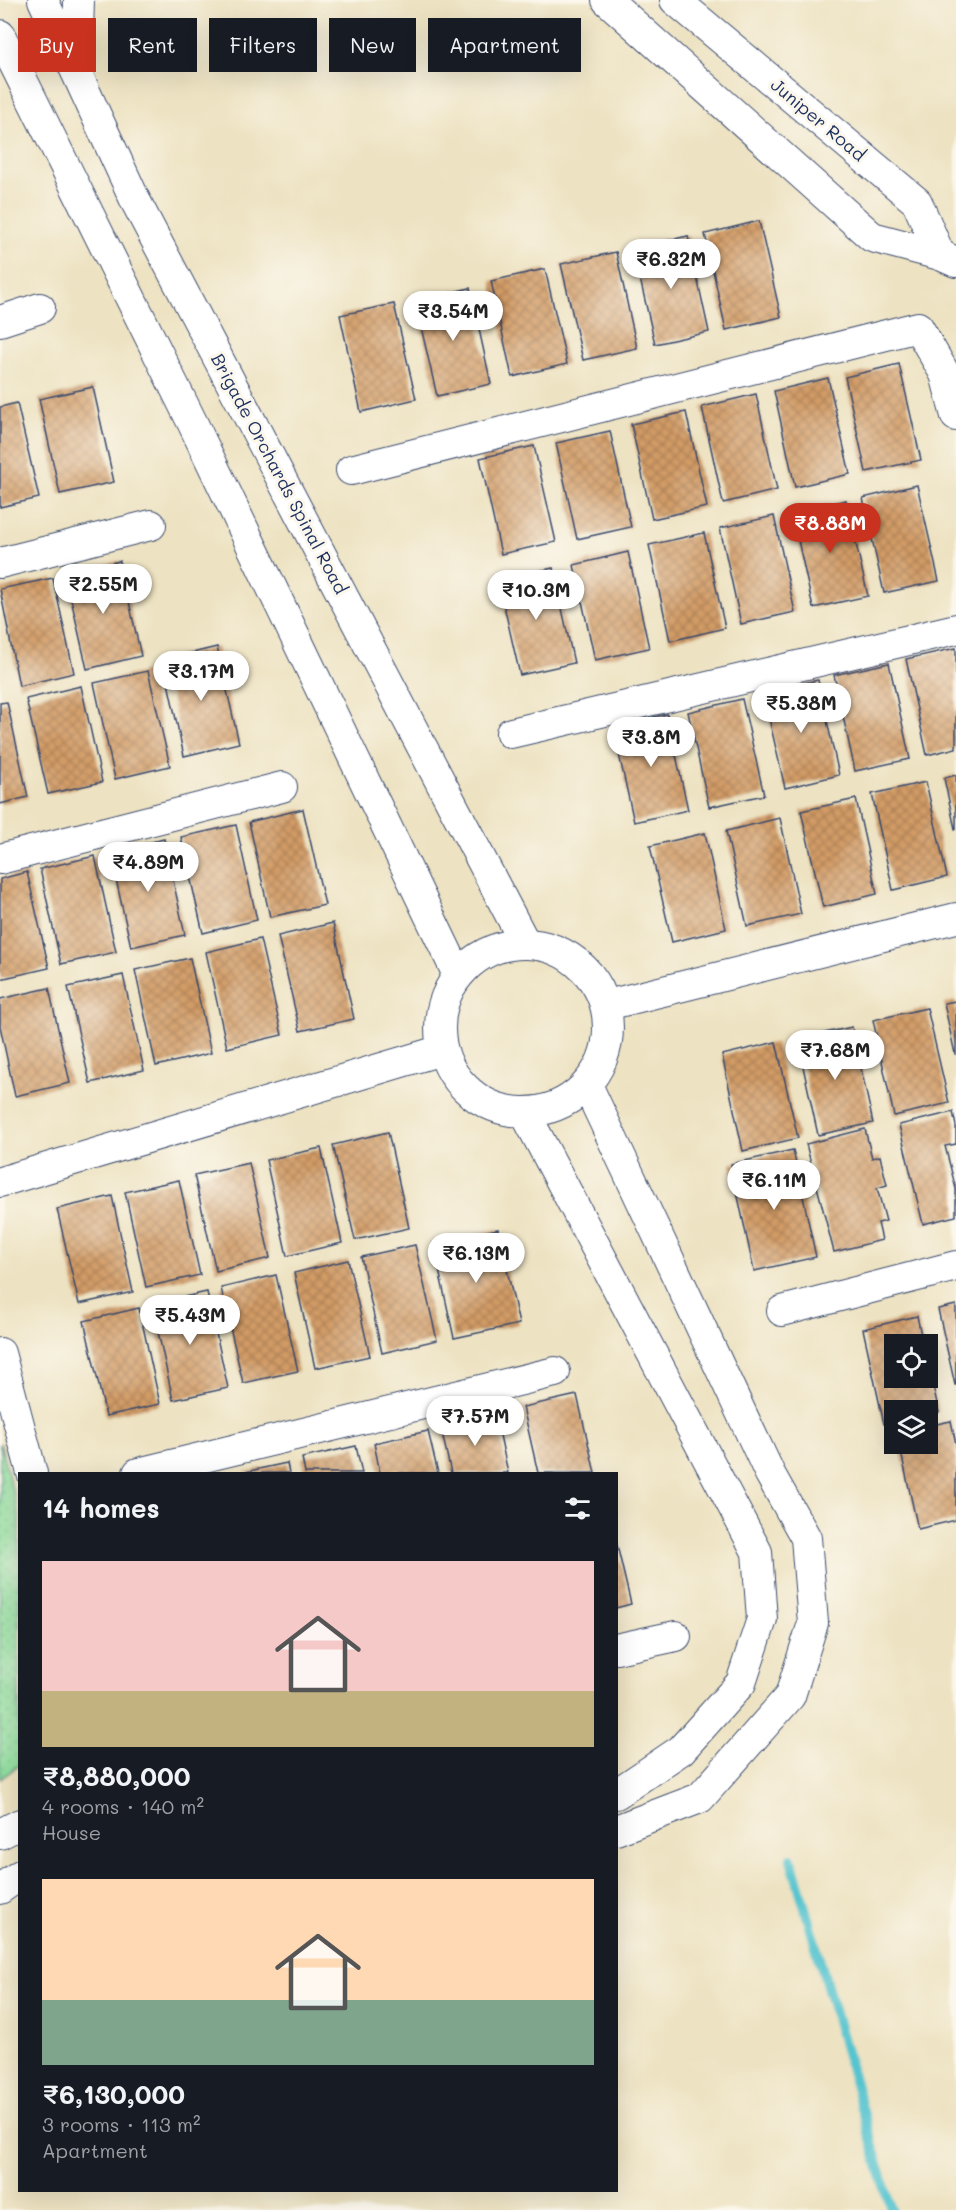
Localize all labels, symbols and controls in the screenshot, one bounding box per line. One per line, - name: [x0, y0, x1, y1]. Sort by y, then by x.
- chip: Buy: [18, 18, 96, 72]
- chip: Rent: [108, 18, 197, 72]
- chip: Filters: [209, 18, 317, 72]
- chip: New: [329, 18, 416, 72]
- chip: Apartment: [428, 18, 581, 72]
- street label: Juniper Road: [766, 72, 871, 166]
- pin: ₹6.32M: [622, 239, 720, 290]
- text: ₹6.32M: [636, 245, 706, 271]
- pin: ₹3.54M: [404, 291, 502, 342]
- text: ₹3.54M: [417, 297, 489, 323]
- street label: Brigade Orchards Spinal Road: [206, 349, 354, 598]
- pin: ₹8.88M: [781, 503, 879, 554]
- text: ₹8.88M: [794, 509, 866, 535]
- pin: ₹2.55M: [54, 564, 152, 615]
- text: ₹2.55M: [68, 570, 138, 596]
- pin: ₹10.3M: [487, 570, 585, 621]
- text: ₹10.3M: [501, 576, 571, 602]
- pin: ₹3.17M: [152, 651, 250, 702]
- text: ₹3.17M: [167, 657, 235, 683]
- pin: ₹5.38M: [752, 683, 850, 734]
- text: ₹5.38M: [765, 689, 837, 715]
- pin: ₹3.8M: [609, 717, 693, 768]
- text: ₹3.8M: [621, 723, 681, 749]
- pin: ₹4.89M: [99, 842, 197, 893]
- text: ₹4.89M: [112, 848, 184, 874]
- pin: ₹7.68M: [786, 1030, 884, 1081]
- text: ₹7.68M: [799, 1036, 871, 1062]
- pin: ₹6.11M: [725, 1160, 823, 1211]
- text: ₹6.11M: [741, 1166, 807, 1192]
- pin: ₹6.13M: [427, 1233, 525, 1284]
- text: ₹6.13M: [442, 1239, 510, 1265]
- pin: ₹5.43M: [141, 1295, 239, 1346]
- text: ₹5.43M: [154, 1301, 226, 1327]
- map controls: [884, 1334, 938, 1454]
- button: locate: [884, 1334, 938, 1388]
- pin: ₹7.57M: [426, 1396, 524, 1447]
- button: layers: [884, 1400, 938, 1454]
- text: ₹7.57M: [440, 1402, 510, 1428]
- text: 14 homes: [42, 1491, 160, 1525]
- icon: filters: [561, 1492, 594, 1525]
- icon: home: [264, 1600, 372, 1708]
- text: ₹8,880,000: [42, 1759, 190, 1793]
- text: 4 rooms · 140 m²: [42, 1793, 204, 1819]
- text: House: [42, 1819, 101, 1845]
- icon: home: [264, 1918, 372, 2026]
- text: ₹6,130,000: [42, 2077, 185, 2111]
- text: 3 rooms · 113 m²: [42, 2111, 201, 2137]
- text: Apartment: [42, 2137, 148, 2163]

